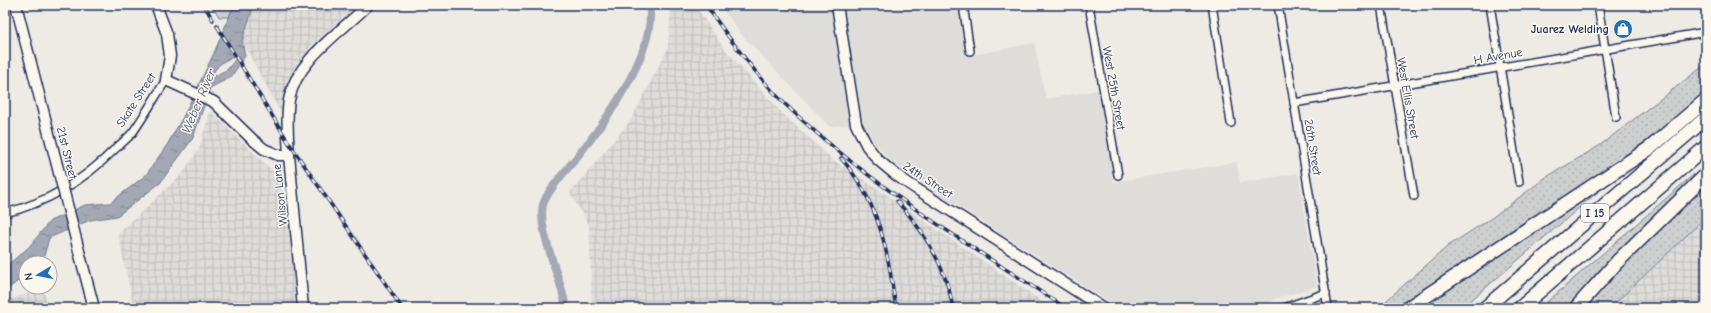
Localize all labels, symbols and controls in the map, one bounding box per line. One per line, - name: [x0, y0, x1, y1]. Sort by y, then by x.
- shop icon: Juarez Welding: [1612, 18, 1634, 40]
- place label: Juarez Welding: [1531, 22, 1609, 36]
- street label: West 25th Street: [1100, 45, 1128, 131]
- street label: H Avenue: [1473, 45, 1523, 67]
- street label: West Ellis Street: [1394, 56, 1422, 140]
- water label: Weber River: [178, 66, 219, 135]
- street label: Skate Street: [113, 70, 159, 130]
- street label: 26th Street: [1302, 118, 1324, 177]
- street label: 21st Street: [54, 125, 80, 181]
- street label: 24th Street: [901, 159, 956, 201]
- street label: Wilson Lane: [270, 163, 290, 227]
- road number: I 15: [1581, 204, 1609, 222]
- north arrow: [18, 255, 58, 295]
- text: N: [22, 272, 36, 281]

